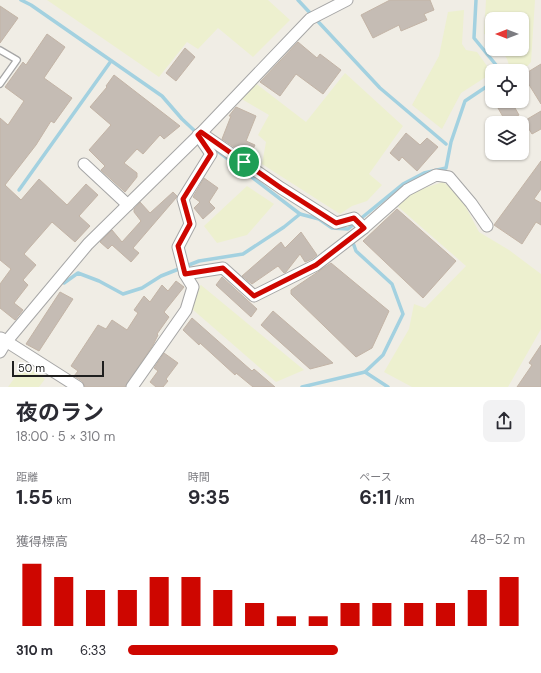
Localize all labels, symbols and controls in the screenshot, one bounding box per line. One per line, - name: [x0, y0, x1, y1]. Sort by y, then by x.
- north arrow: [485, 12, 529, 56]
- map controls: [485, 12, 529, 160]
- button: locate: [485, 64, 529, 108]
- button: layers: [485, 116, 529, 160]
- pin: [227, 145, 261, 179]
- icon: arrive: [233, 151, 255, 173]
- scale bar: [12, 359, 104, 378]
- text: 50 m: [18, 361, 45, 375]
- text: 夜のラン: [16, 398, 104, 427]
- button: share: [483, 400, 525, 442]
- text: 18:00 · 5 × 310 m: [16, 428, 115, 445]
- text: 距離: [16, 470, 38, 484]
- text: 時間: [188, 470, 210, 484]
- text: ペース: [359, 470, 392, 484]
- text: 1.55: [16, 484, 53, 510]
- text: 9:35: [188, 484, 230, 510]
- text: 6:11: [359, 484, 392, 510]
- text: km: [53, 493, 71, 507]
- text: /km: [392, 493, 414, 507]
- text: 48–52 m: [470, 531, 525, 548]
- text: 獲得標高: [16, 533, 68, 550]
- text: 310 m: [16, 642, 53, 659]
- text: 6:33: [80, 642, 106, 659]

